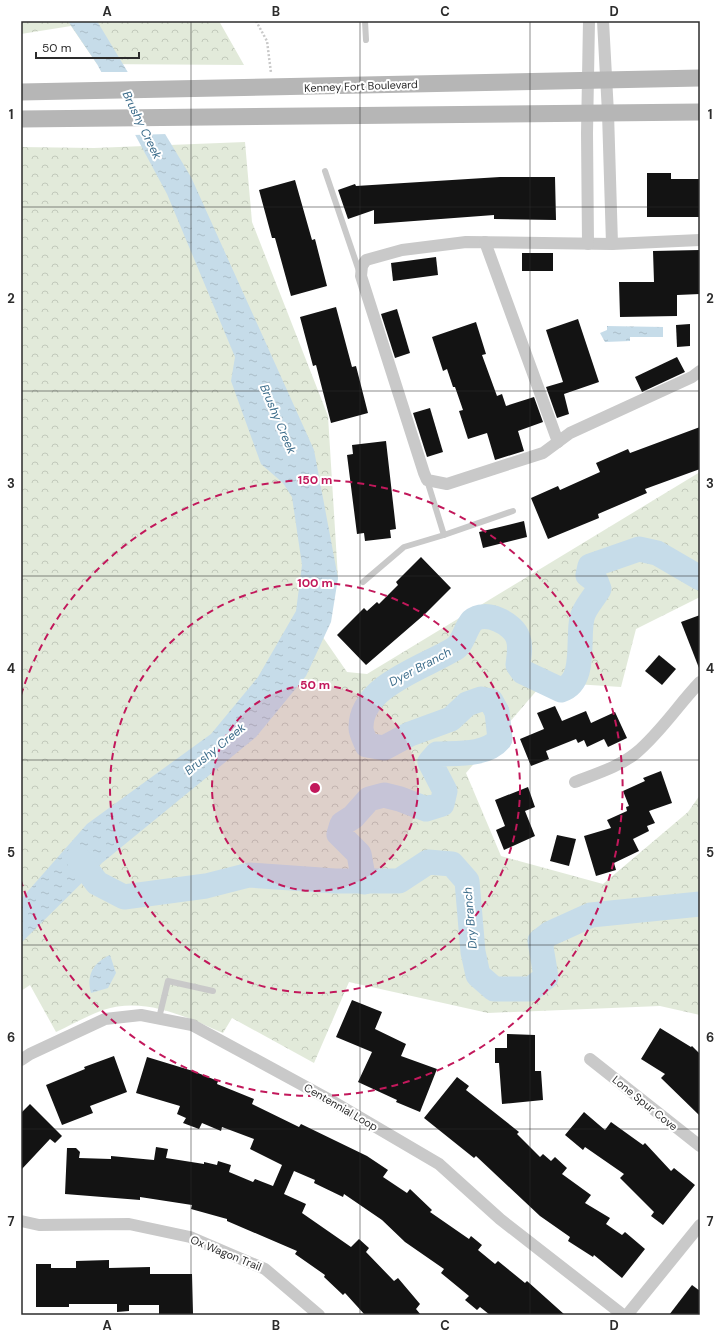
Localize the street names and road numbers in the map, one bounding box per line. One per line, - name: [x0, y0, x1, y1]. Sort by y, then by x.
- street label: Kenney Fort Boulevard: [304, 77, 418, 95]
- street label: Lone Spur Cove: [609, 1072, 681, 1134]
- street label: Centennial Loop: [302, 1080, 381, 1134]
- street label: Ox Wagon Trail: [188, 1232, 264, 1274]

